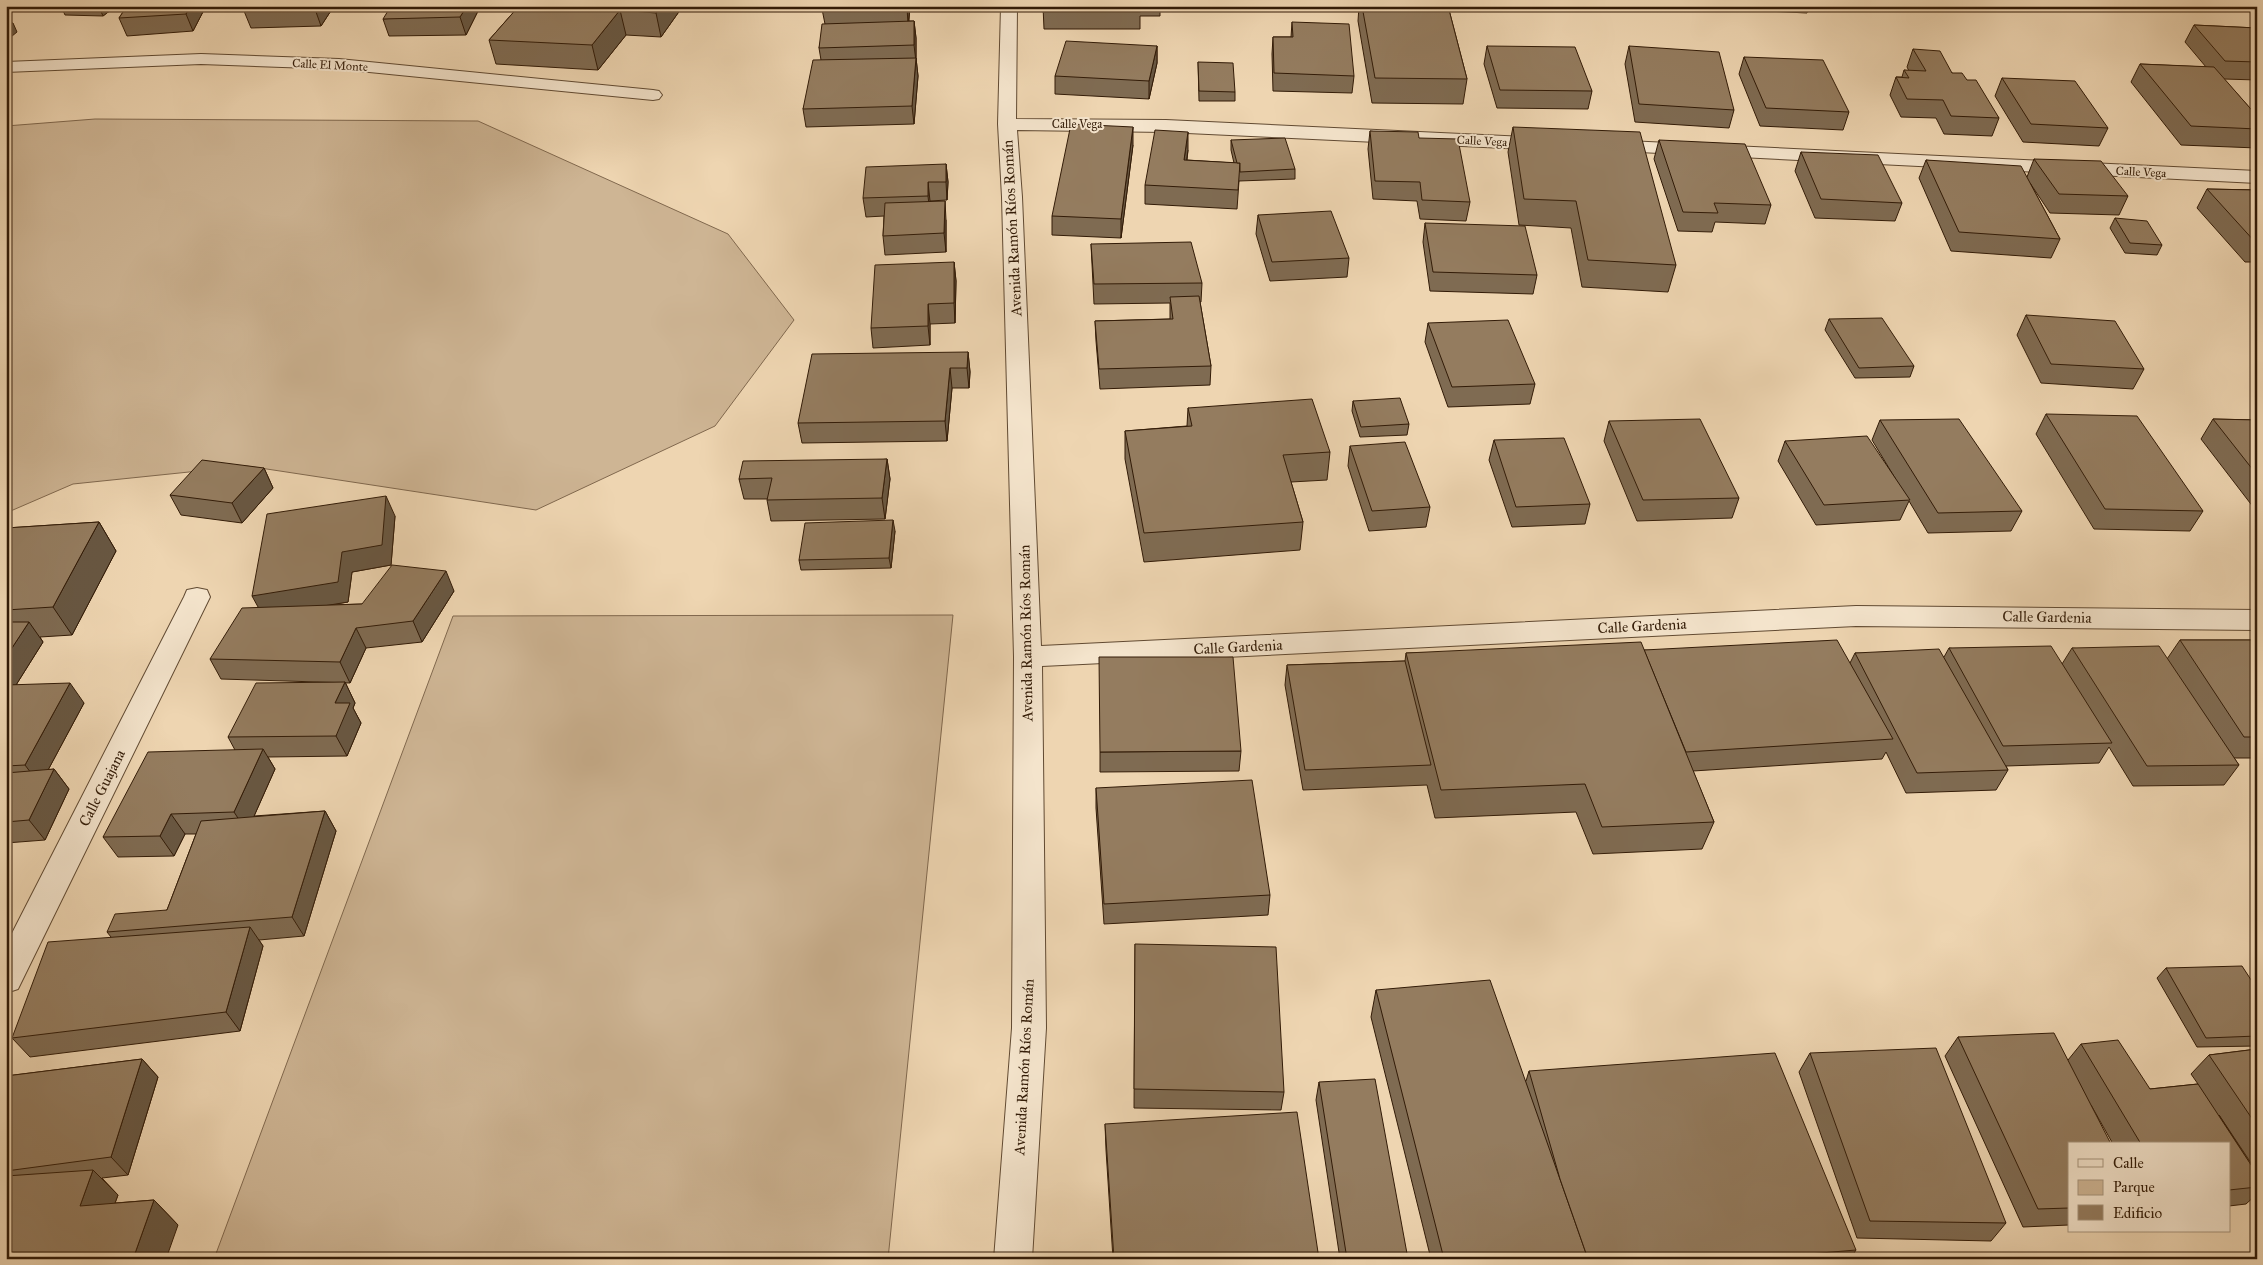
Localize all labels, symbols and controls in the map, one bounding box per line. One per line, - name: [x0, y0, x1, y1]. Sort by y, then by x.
- street label: Calle El Monte: [292, 56, 368, 74]
- street label: Calle Vega: [1052, 117, 1103, 132]
- street label: Calle Vega: [1456, 133, 1508, 150]
- street label: Avenida Ramón Ríos Román: [998, 139, 1026, 318]
- street label: Calle Vega: [2115, 164, 2167, 181]
- street label: Avenida Ramón Ríos Román: [1015, 545, 1037, 722]
- street label: Calle Gardenia: [2002, 607, 2092, 627]
- street label: Calle Gardenia: [1597, 615, 1688, 637]
- street label: Calle Gardenia: [1193, 636, 1284, 658]
- street label: Calle Guajana: [75, 746, 129, 829]
- street label: Avenida Ramón Ríos Román: [1010, 978, 1038, 1157]
- legend: [2068, 1142, 2230, 1232]
- text: Calle: [2113, 1154, 2144, 1172]
- text: Parque: [2113, 1178, 2155, 1197]
- text: Edificio: [2113, 1204, 2162, 1222]

